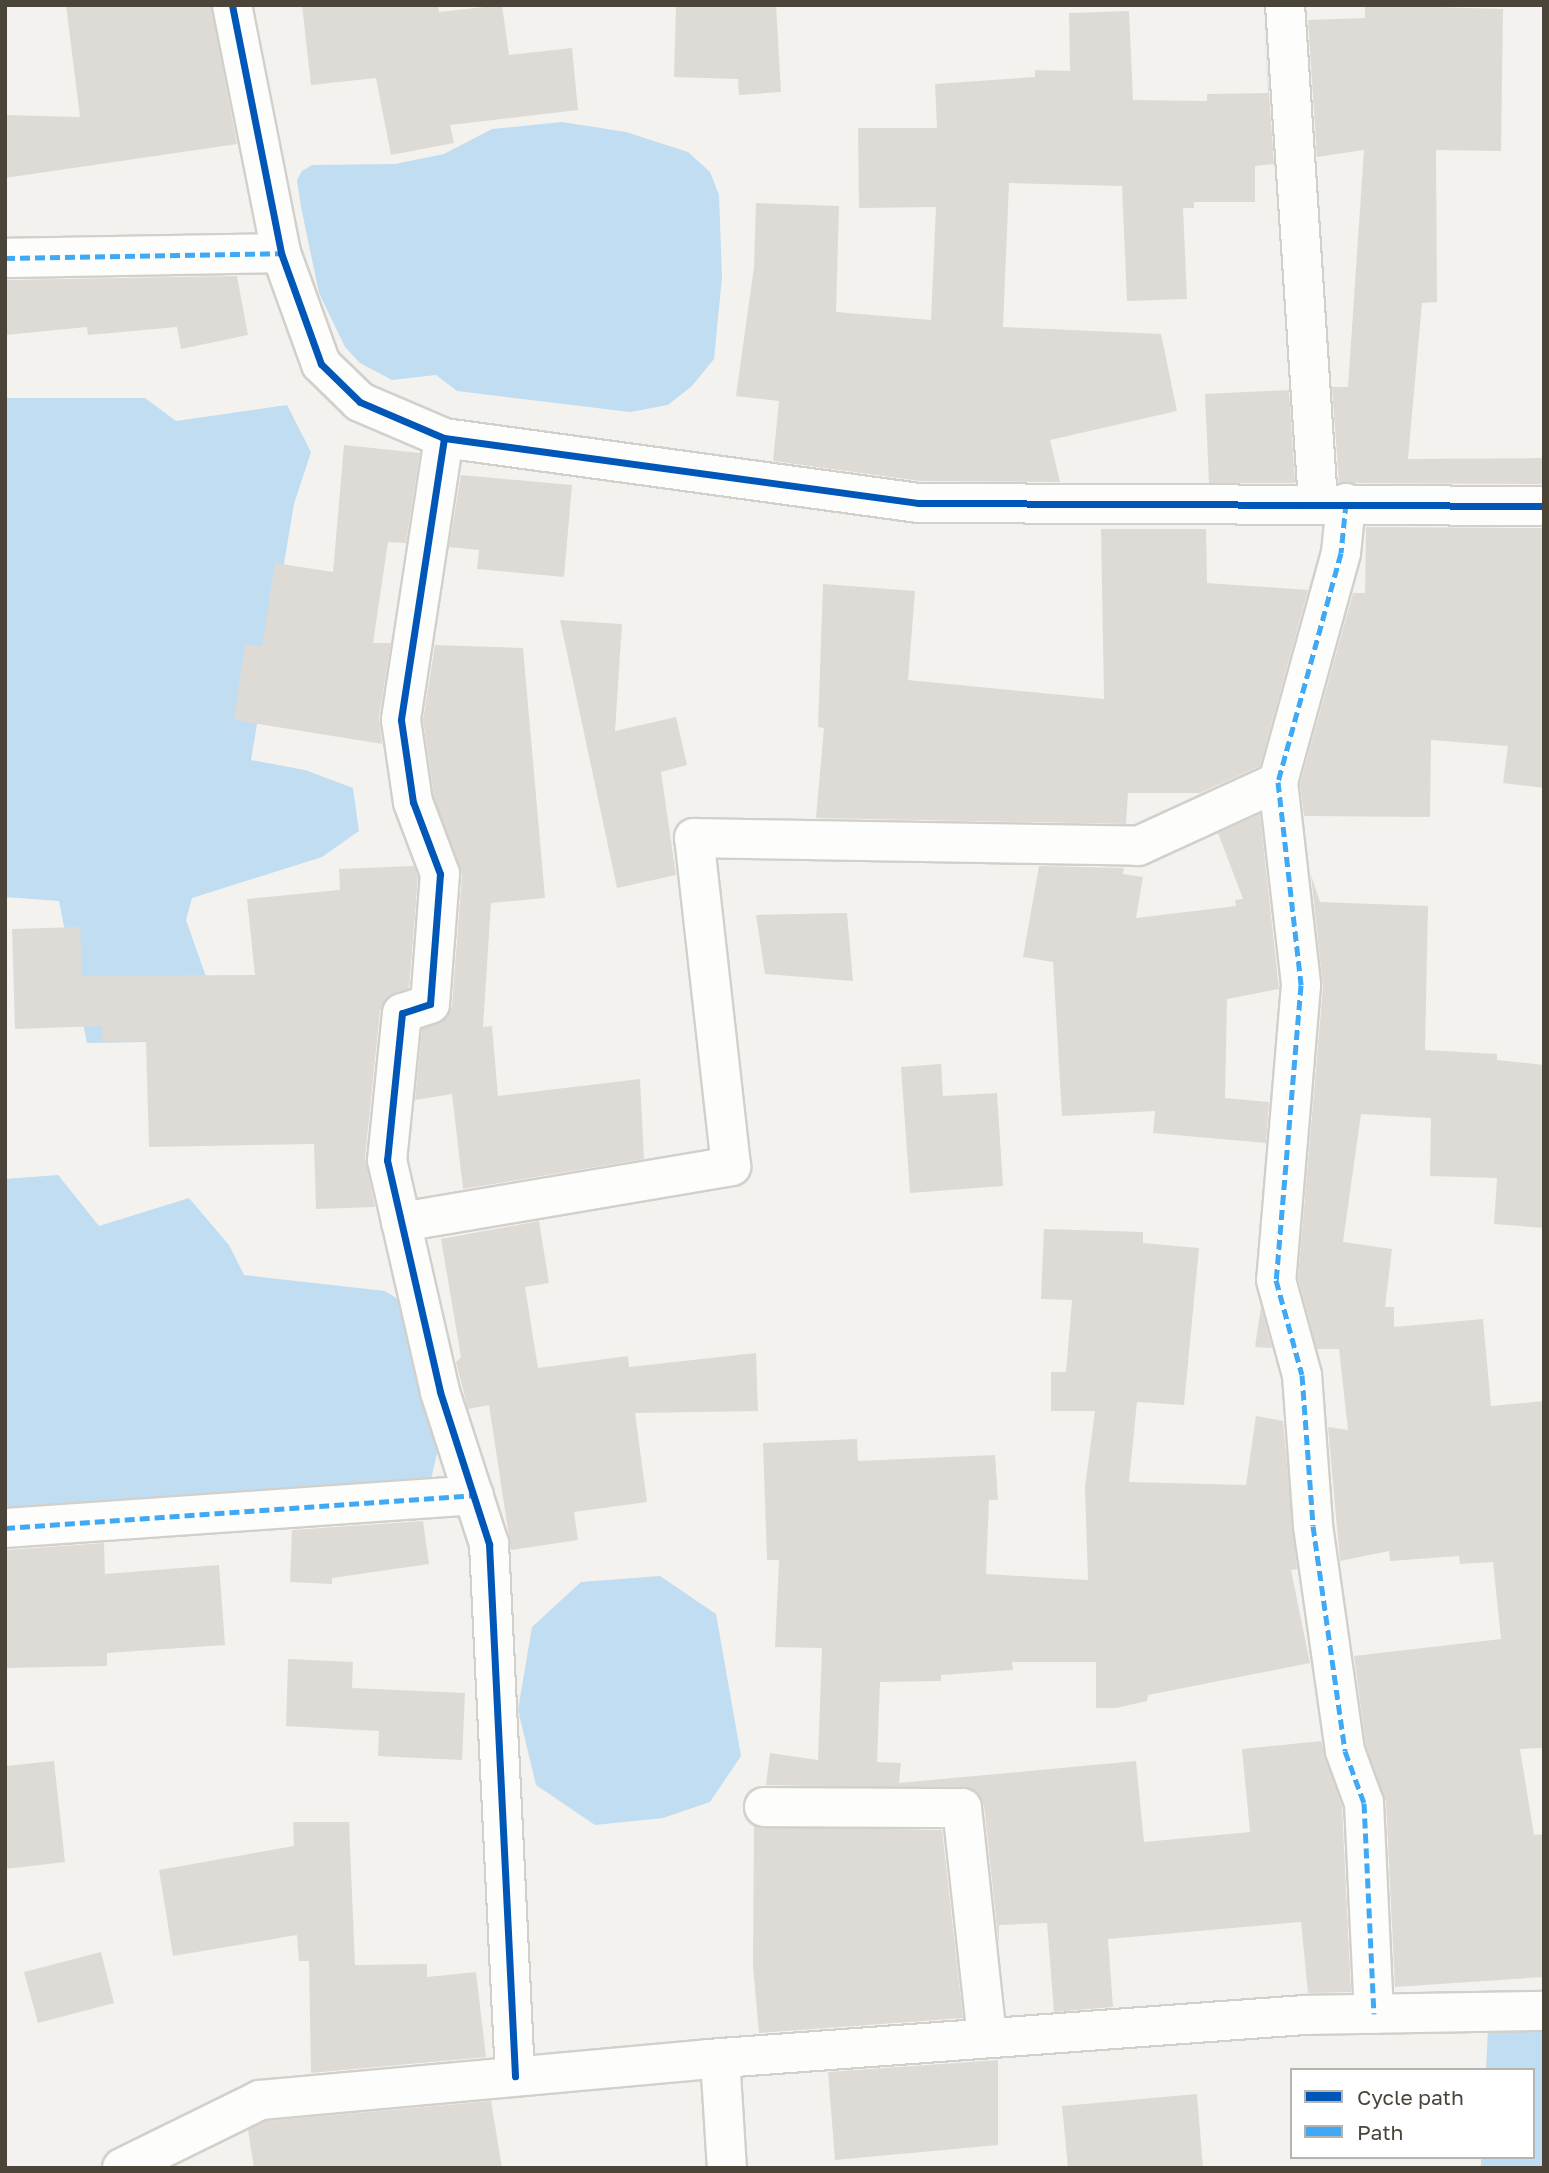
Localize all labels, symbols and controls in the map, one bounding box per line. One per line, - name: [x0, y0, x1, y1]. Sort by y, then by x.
- legend: [1290, 2068, 1535, 2159]
- text: Cycle path: [1357, 2084, 1464, 2110]
- text: Path: [1357, 2119, 1404, 2145]

